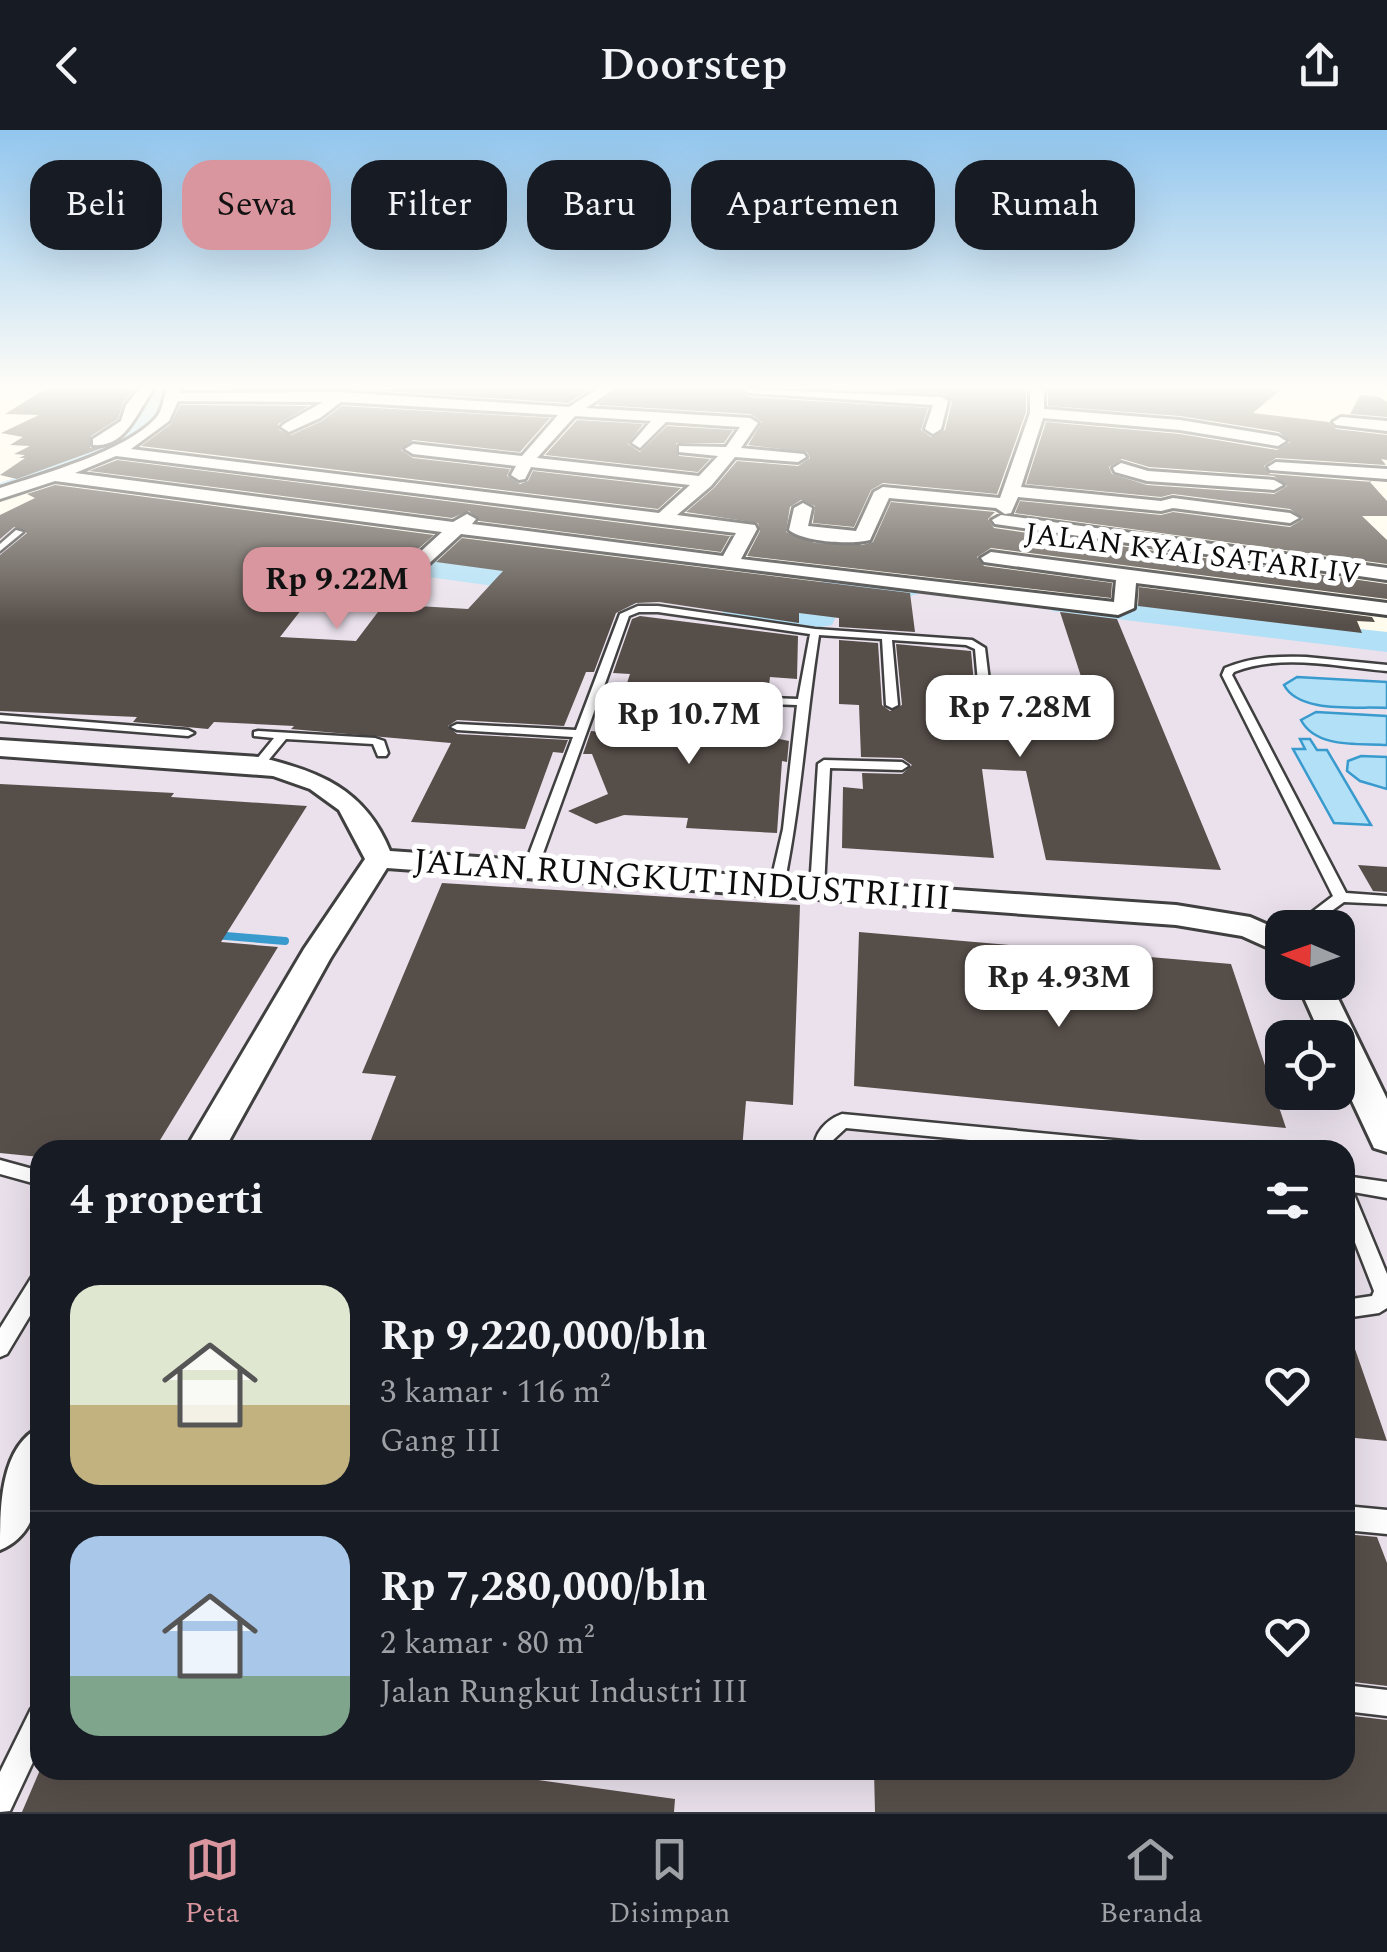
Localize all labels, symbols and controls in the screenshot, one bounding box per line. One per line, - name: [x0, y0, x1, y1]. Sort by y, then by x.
- text: Doorstep: [600, 31, 787, 100]
- icon: back: [40, 38, 95, 93]
- icon: share: [1292, 38, 1347, 93]
- chip: Beli: [30, 160, 162, 250]
- chip: Sewa: [182, 160, 331, 250]
- chip: Filter: [351, 160, 507, 250]
- chip: Baru: [527, 160, 671, 250]
- chip: Apartemen: [691, 160, 935, 250]
- chip: Rumah: [955, 160, 1135, 250]
- street label: JALAN KYAI SATARI IV: [1022, 511, 1364, 597]
- pin: Rp 9.22M: [234, 547, 440, 632]
- text: Rp 9.22M: [265, 555, 409, 604]
- pin: Rp 7.28M: [917, 675, 1123, 760]
- pin: Rp 10.7M: [586, 682, 792, 767]
- text: Rp 7.28M: [948, 683, 1092, 732]
- text: Rp 10.7M: [617, 690, 761, 739]
- street label: JALAN RUNGKUT INDUSTRI III: [412, 835, 952, 925]
- north arrow: [1265, 910, 1355, 1000]
- map controls: [1265, 910, 1355, 1110]
- pin: Rp 4.93M: [956, 945, 1162, 1030]
- text: Rp 4.93M: [987, 953, 1131, 1002]
- button: locate: [1265, 1020, 1355, 1110]
- text: 4 properti: [70, 1169, 264, 1232]
- icon: filters: [1260, 1173, 1315, 1228]
- text: Rp 9,220,000/bln: [380, 1305, 708, 1368]
- icon: home: [150, 1325, 270, 1445]
- icon: heart: [1260, 1358, 1315, 1413]
- text: 3 kamar · 116 m²: [380, 1368, 610, 1417]
- text: Gang III: [380, 1417, 502, 1466]
- text: Rp 7,280,000/bln: [380, 1556, 708, 1619]
- icon: home: [150, 1576, 270, 1696]
- icon: heart: [1260, 1609, 1315, 1664]
- text: 2 kamar · 80 m²: [380, 1619, 594, 1668]
- text: Jalan Rungkut Industri III: [380, 1668, 748, 1717]
- tab: Peta: [185, 1832, 240, 1935]
- tab: Disimpan: [609, 1832, 730, 1935]
- tab: Beranda: [1099, 1832, 1202, 1935]

